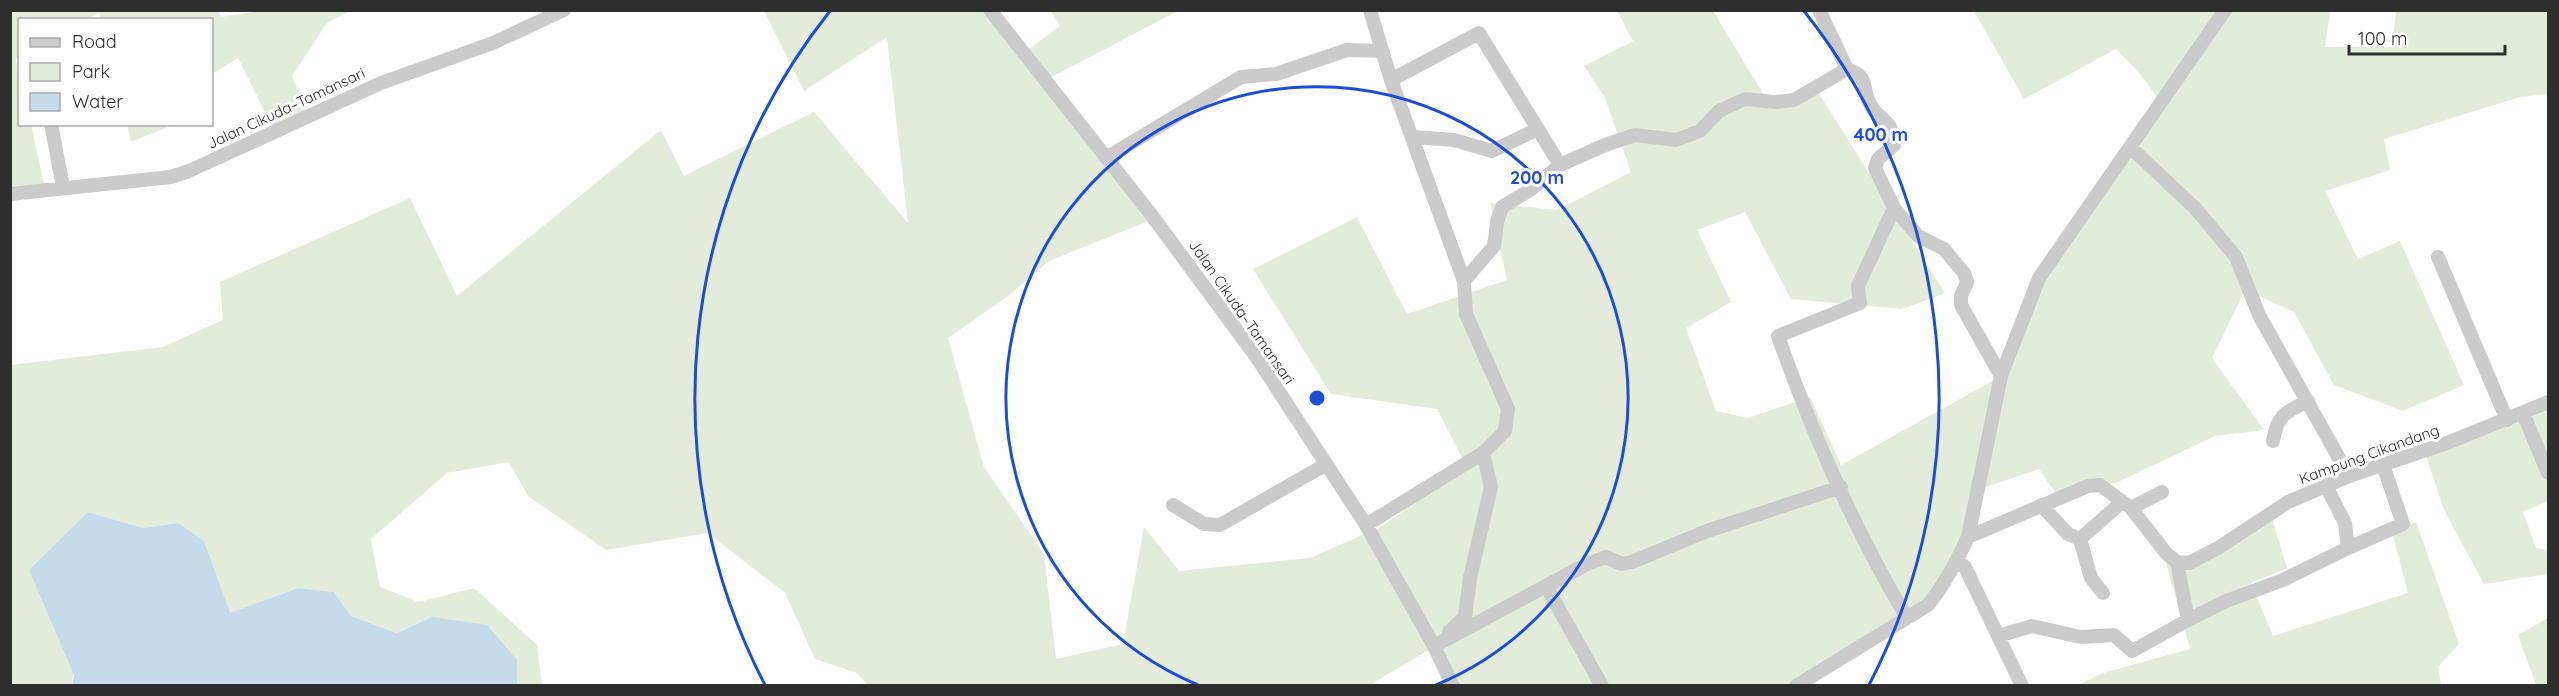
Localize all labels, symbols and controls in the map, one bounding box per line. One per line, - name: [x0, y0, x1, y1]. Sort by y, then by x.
- legend: [18, 18, 213, 126]
- scale bar: [2349, 18, 2505, 56]
- text: 100 m: [2358, 27, 2407, 50]
- text: Road: [72, 30, 117, 53]
- text: Park: [72, 60, 110, 83]
- street label: Jalan Cikuda–Tamansari: [204, 63, 368, 153]
- text: Water: [72, 90, 123, 113]
- text: 400 m: [1854, 123, 1908, 146]
- text: 200 m: [1510, 166, 1564, 189]
- street label: Jalan Cikuda–Tamansari: [1185, 236, 1299, 388]
- centre of rings: [1307, 388, 1327, 408]
- street label: Kampung Cikandang: [2296, 420, 2442, 488]

